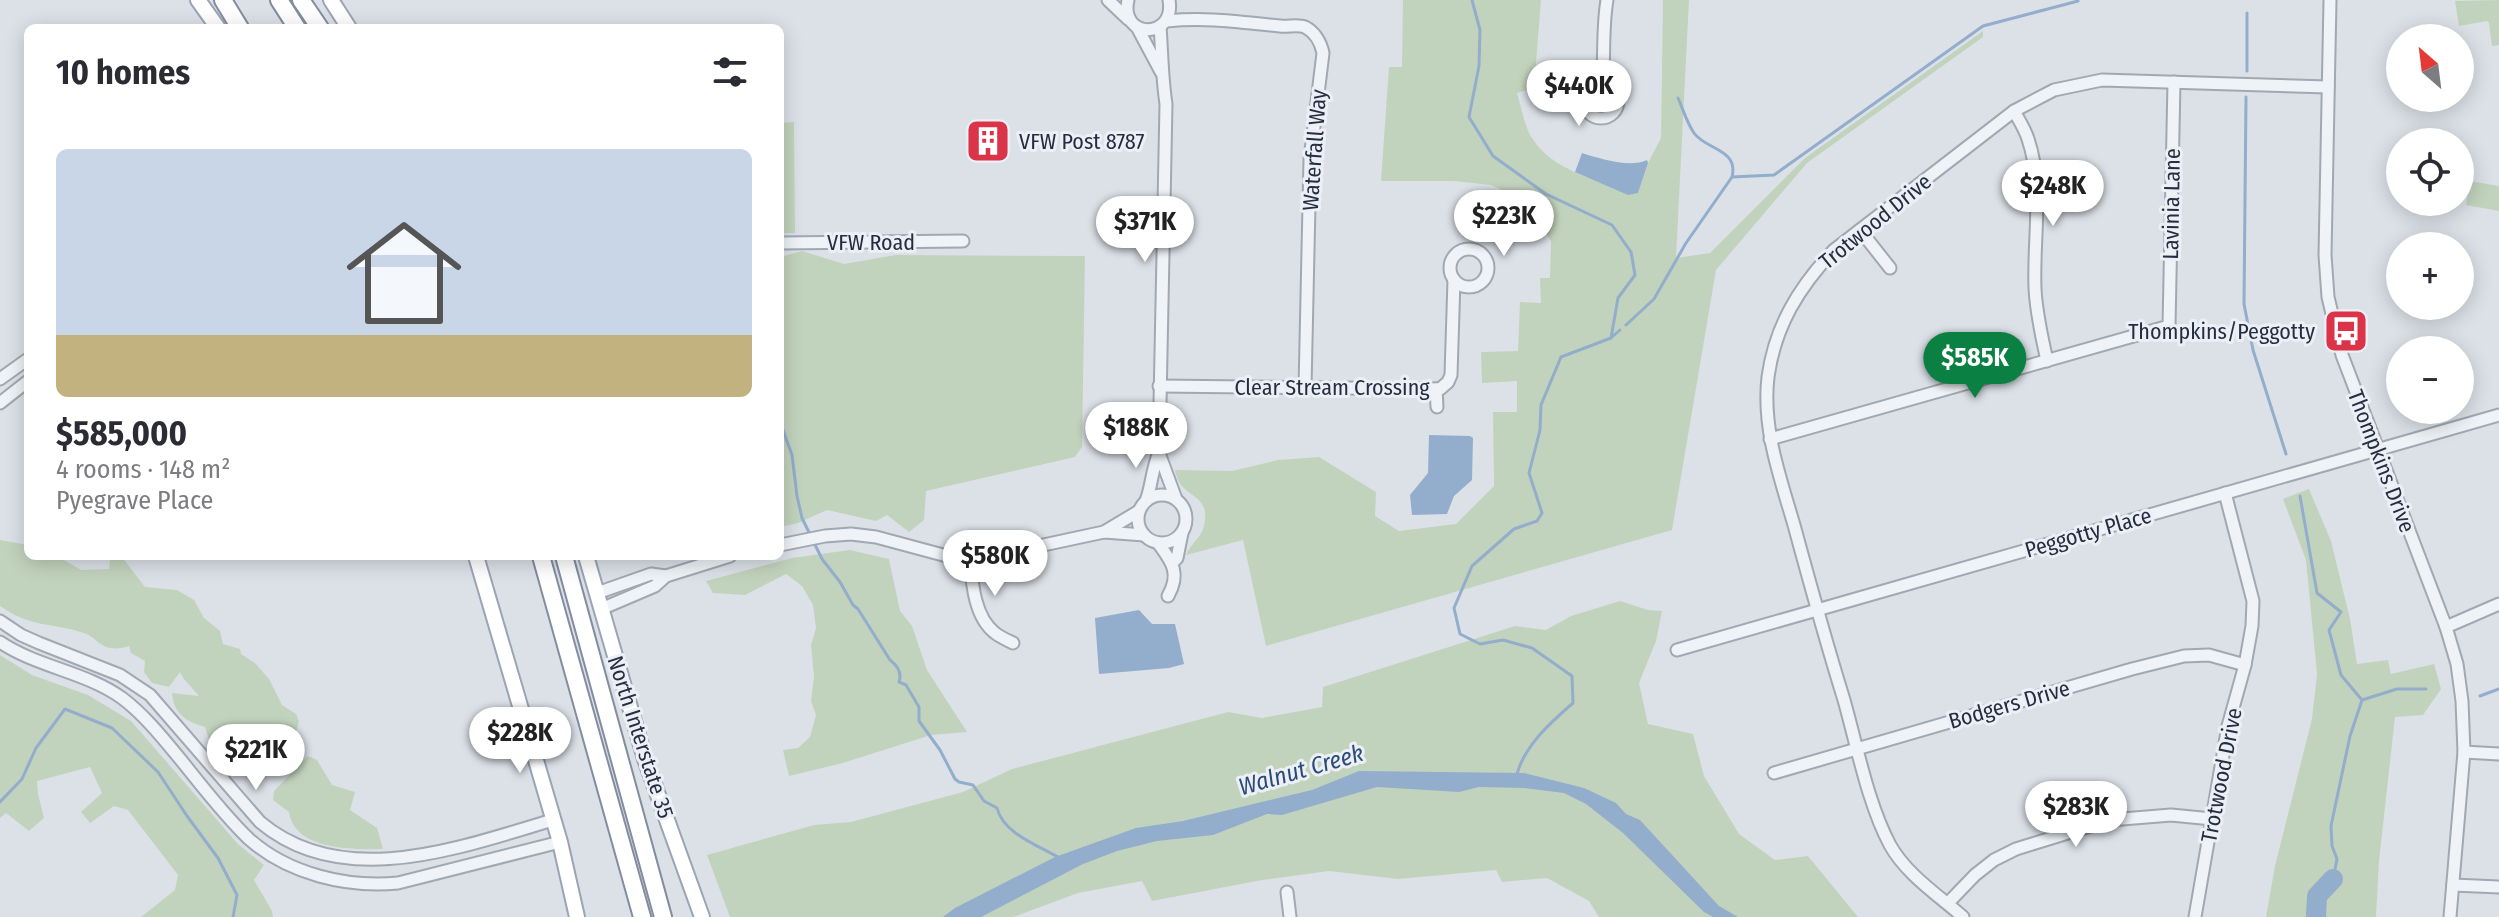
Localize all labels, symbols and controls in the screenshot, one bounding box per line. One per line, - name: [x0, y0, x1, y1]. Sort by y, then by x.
- north arrow: [2386, 24, 2474, 112]
- map controls: [2386, 24, 2474, 424]
- icon: filters: [708, 50, 752, 94]
- text: 10 homes: [56, 52, 190, 93]
- pin: $440K: [1523, 60, 1635, 128]
- text: $440K: [1545, 70, 1613, 101]
- street label: Waterfall Way: [1297, 88, 1332, 212]
- building icon: VFW Post 8787: [964, 117, 1012, 165]
- place label: VFW Post 8787: [1019, 128, 1145, 155]
- button: locate: [2386, 128, 2474, 216]
- street label: Lavinia Lane: [2157, 148, 2186, 260]
- pin: $248K: [1997, 160, 2109, 228]
- street label: Trotwood Drive: [1814, 168, 1937, 275]
- text: $248K: [2020, 170, 2086, 201]
- pin: $223K: [1448, 190, 1560, 258]
- pin: $371K: [1089, 196, 1201, 264]
- text: $223K: [1472, 200, 1536, 231]
- icon: home: [332, 201, 476, 345]
- text: $371K: [1114, 206, 1176, 237]
- street label: VFW Road: [827, 229, 915, 256]
- button: +: [2386, 232, 2474, 320]
- bus stop icon: Thompkins/Peggotty: [2322, 307, 2370, 355]
- place label: Thompkins/Peggotty: [2128, 318, 2315, 345]
- pin: $585K: [1919, 332, 2031, 400]
- button: −: [2386, 336, 2474, 424]
- text: $585K: [1941, 342, 2009, 373]
- street label: Clear Stream Crossing: [1234, 374, 1430, 401]
- street label: Thompkins Drive: [2342, 386, 2421, 536]
- pin: $188K: [1080, 402, 1192, 470]
- text: $188K: [1103, 412, 1169, 443]
- text: $585,000: [56, 413, 187, 454]
- text: 4 rooms · 148 m²: [56, 454, 230, 485]
- text: Pyegrave Place: [56, 485, 213, 516]
- street label: Peggotty Place: [2022, 502, 2155, 563]
- pin: $580K: [939, 530, 1051, 598]
- text: $580K: [961, 540, 1029, 571]
- street label: North Interstate 35: [602, 653, 680, 822]
- street label: Bodgers Drive: [1945, 674, 2073, 735]
- street label: Trotwood Drive: [2195, 706, 2248, 845]
- pin: $228K: [464, 707, 576, 775]
- text: $228K: [487, 717, 553, 748]
- pin: $221K: [200, 724, 312, 792]
- text: $221K: [225, 734, 287, 765]
- water label: Walnut Creek: [1235, 739, 1367, 801]
- pin: $283K: [2020, 781, 2132, 849]
- text: $283K: [2043, 791, 2109, 822]

